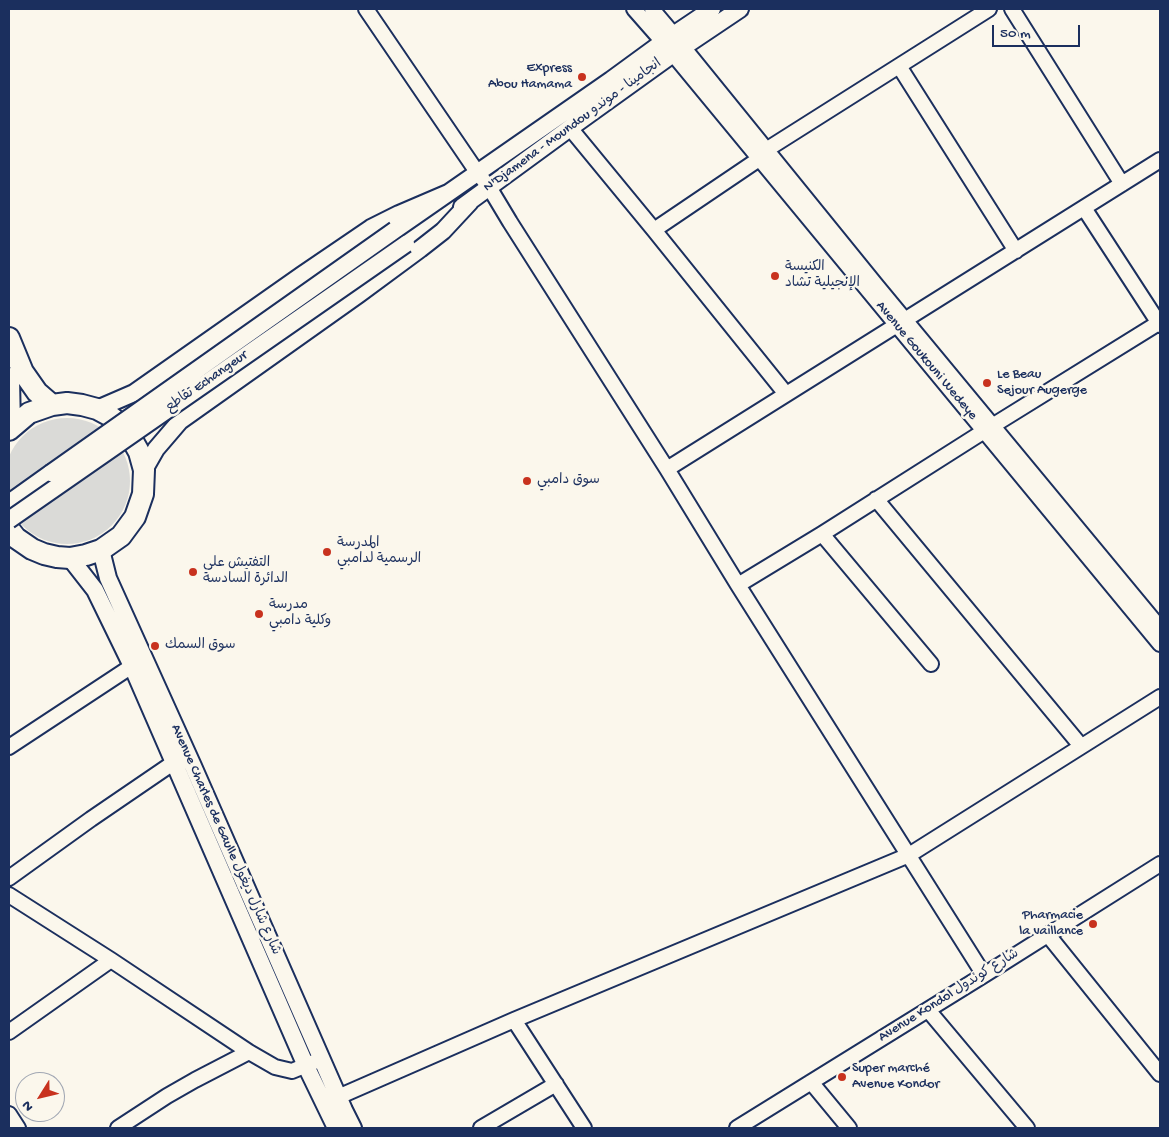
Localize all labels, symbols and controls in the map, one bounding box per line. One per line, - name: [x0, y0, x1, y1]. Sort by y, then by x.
- scale bar: [994, 15, 1082, 47]
- text: 50 m: [1000, 25, 1031, 43]
- street label: N'Djamena - Moundou انجامينا - موندو: [481, 56, 665, 196]
- place label: Express Abou Hamama: [488, 61, 572, 94]
- marker: Express Abou Hamama: [576, 71, 588, 83]
- place label: الكنيسة الإنجيلية تشاد: [785, 260, 860, 292]
- marker: الكنيسة الإنجيلية تشاد: [769, 270, 781, 282]
- street label: Avenue Goukouni Wedeye: [871, 298, 981, 424]
- street label: تقاطع Echangeur: [163, 347, 251, 417]
- place label: Le Beau Sejour Augerge: [997, 367, 1087, 400]
- marker: Le Beau Sejour Augerge: [981, 377, 993, 389]
- place label: سوق دامبي: [537, 473, 600, 489]
- marker: سوق دامبي: [521, 475, 533, 487]
- place label: المدرسة الرسمية لدامبي: [337, 536, 421, 568]
- marker: المدرسة الرسمية لدامبي: [321, 546, 333, 558]
- place label: التفتيش على الدائرة السادسة: [203, 556, 288, 588]
- marker: التفتيش على الدائرة السادسة: [187, 566, 199, 578]
- place label: مدرسة وكلية دامبي: [269, 598, 331, 630]
- marker: مدرسة وكلية دامبي: [253, 608, 265, 620]
- place label: سوق السمك: [165, 638, 236, 654]
- marker: سوق السمك: [149, 640, 161, 652]
- street label: Avenue Charles de Gaulle شارع شارل ديغول: [166, 722, 284, 958]
- place label: Pharmacie la vaillance: [1019, 908, 1083, 940]
- marker: Pharmacie la vaillance: [1087, 918, 1099, 930]
- street label: Avenue Kondol شارع كوندول: [876, 946, 1022, 1046]
- place label: Super marché Avenue Kondor: [852, 1061, 939, 1094]
- marker: Super marché Avenue Kondor: [836, 1071, 848, 1083]
- north arrow: [15, 1072, 65, 1122]
- text: N: [19, 1097, 38, 1114]

